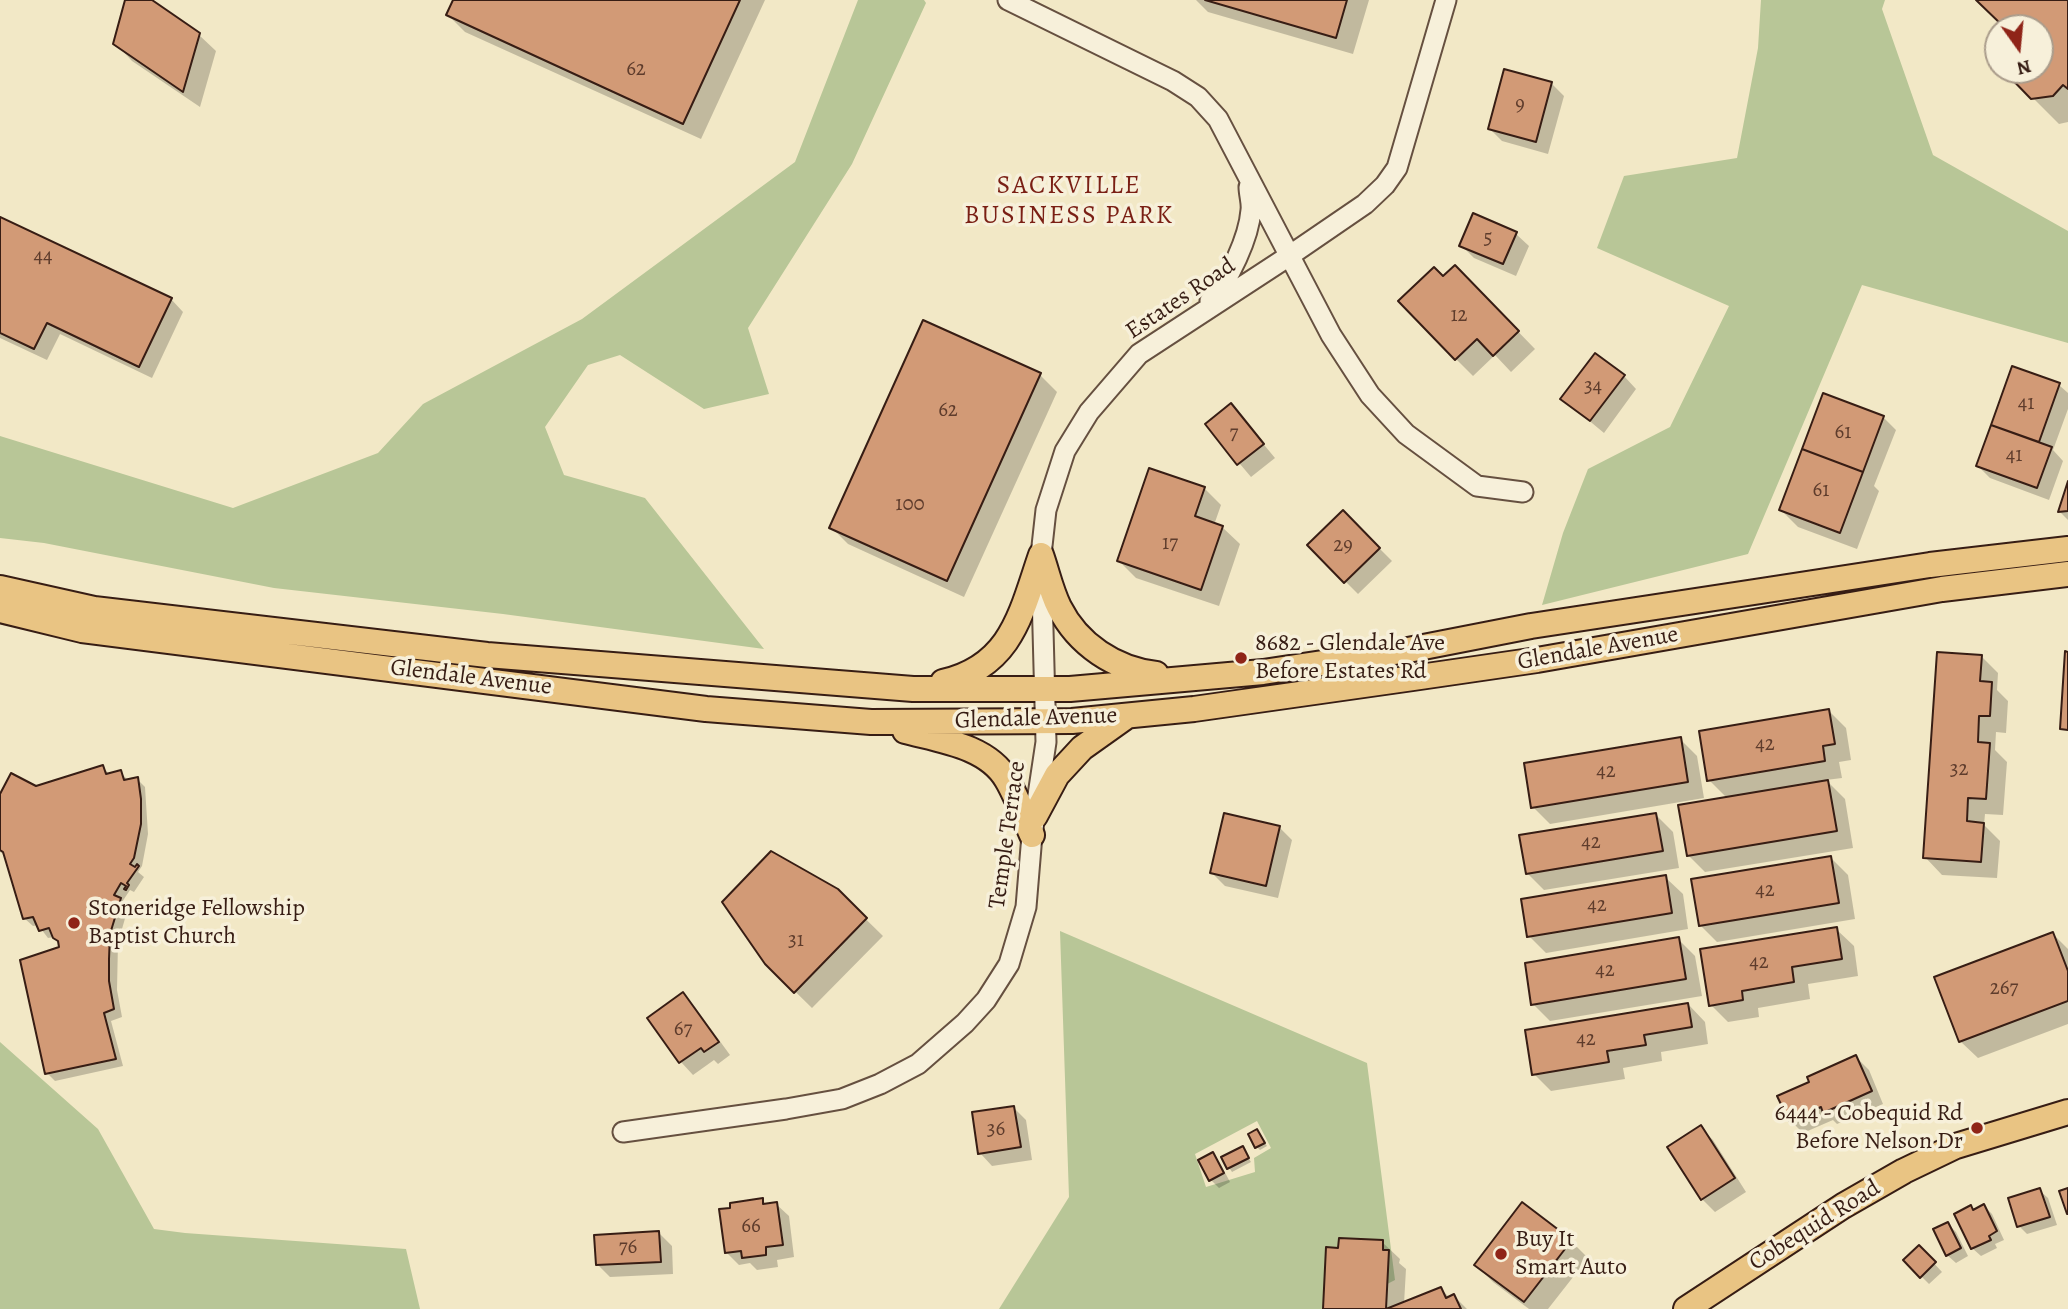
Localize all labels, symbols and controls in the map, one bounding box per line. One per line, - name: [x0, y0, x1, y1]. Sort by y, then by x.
- north arrow: [1984, 14, 2054, 84]
- text: N: [2014, 53, 2034, 82]
- house number: 62: [626, 57, 646, 83]
- house number: 9: [1515, 92, 1525, 118]
- district label: SACKVILLE BUSINESS PARK: [966, 171, 1172, 232]
- house number: 5: [1483, 226, 1493, 252]
- house number: 44: [33, 244, 53, 270]
- street label: Estates Road: [1121, 252, 1241, 346]
- house number: 12: [1450, 303, 1468, 329]
- house number: 34: [1584, 374, 1602, 400]
- house number: 41: [2018, 391, 2034, 417]
- house number: 62: [938, 398, 958, 424]
- house number: 61: [1835, 420, 1851, 446]
- house number: 7: [1230, 421, 1238, 447]
- house number: 41: [2006, 443, 2022, 469]
- house number: 61: [1813, 478, 1829, 504]
- house number: 100: [895, 492, 925, 518]
- house number: 17: [1162, 531, 1178, 557]
- house number: 29: [1333, 533, 1353, 559]
- street label: Glendale Avenue: [1516, 621, 1680, 677]
- place label: 8682 - Glendale Ave Before Estates Rd: [1255, 630, 1445, 686]
- marker: 8682 - Glendale Ave Before Estates Rd: [1233, 650, 1249, 666]
- street label: Glendale Avenue: [389, 654, 553, 702]
- street label: Glendale Avenue: [954, 702, 1118, 736]
- house number: 42: [1755, 732, 1775, 758]
- house number: 32: [1950, 757, 1968, 783]
- street label: Temple Terrace: [983, 759, 1033, 911]
- house number: 42: [1596, 759, 1616, 785]
- house number: 42: [1581, 830, 1601, 856]
- house number: 42: [1755, 878, 1775, 904]
- house number: 42: [1587, 893, 1607, 919]
- place label: Stoneridge Fellowship Baptist Church: [88, 895, 305, 951]
- marker: Stoneridge Fellowship Baptist Church: [66, 915, 82, 931]
- house number: 31: [788, 928, 804, 954]
- house number: 42: [1749, 950, 1769, 976]
- house number: 42: [1595, 958, 1615, 984]
- house number: 267: [1990, 976, 2018, 1002]
- house number: 67: [674, 1017, 692, 1043]
- house number: 42: [1576, 1027, 1596, 1053]
- place label: 6444 - Cobequid Rd Before Nelson Dr: [1775, 1100, 1963, 1156]
- house number: 36: [987, 1117, 1005, 1143]
- marker: 6444 - Cobequid Rd Before Nelson Dr: [1969, 1120, 1985, 1136]
- street label: Cobequid Road: [1744, 1174, 1886, 1278]
- house number: 66: [741, 1214, 761, 1240]
- place label: Buy It Smart Auto: [1515, 1226, 1627, 1282]
- house number: 76: [619, 1235, 637, 1261]
- marker: Buy It Smart Auto: [1493, 1246, 1509, 1262]

